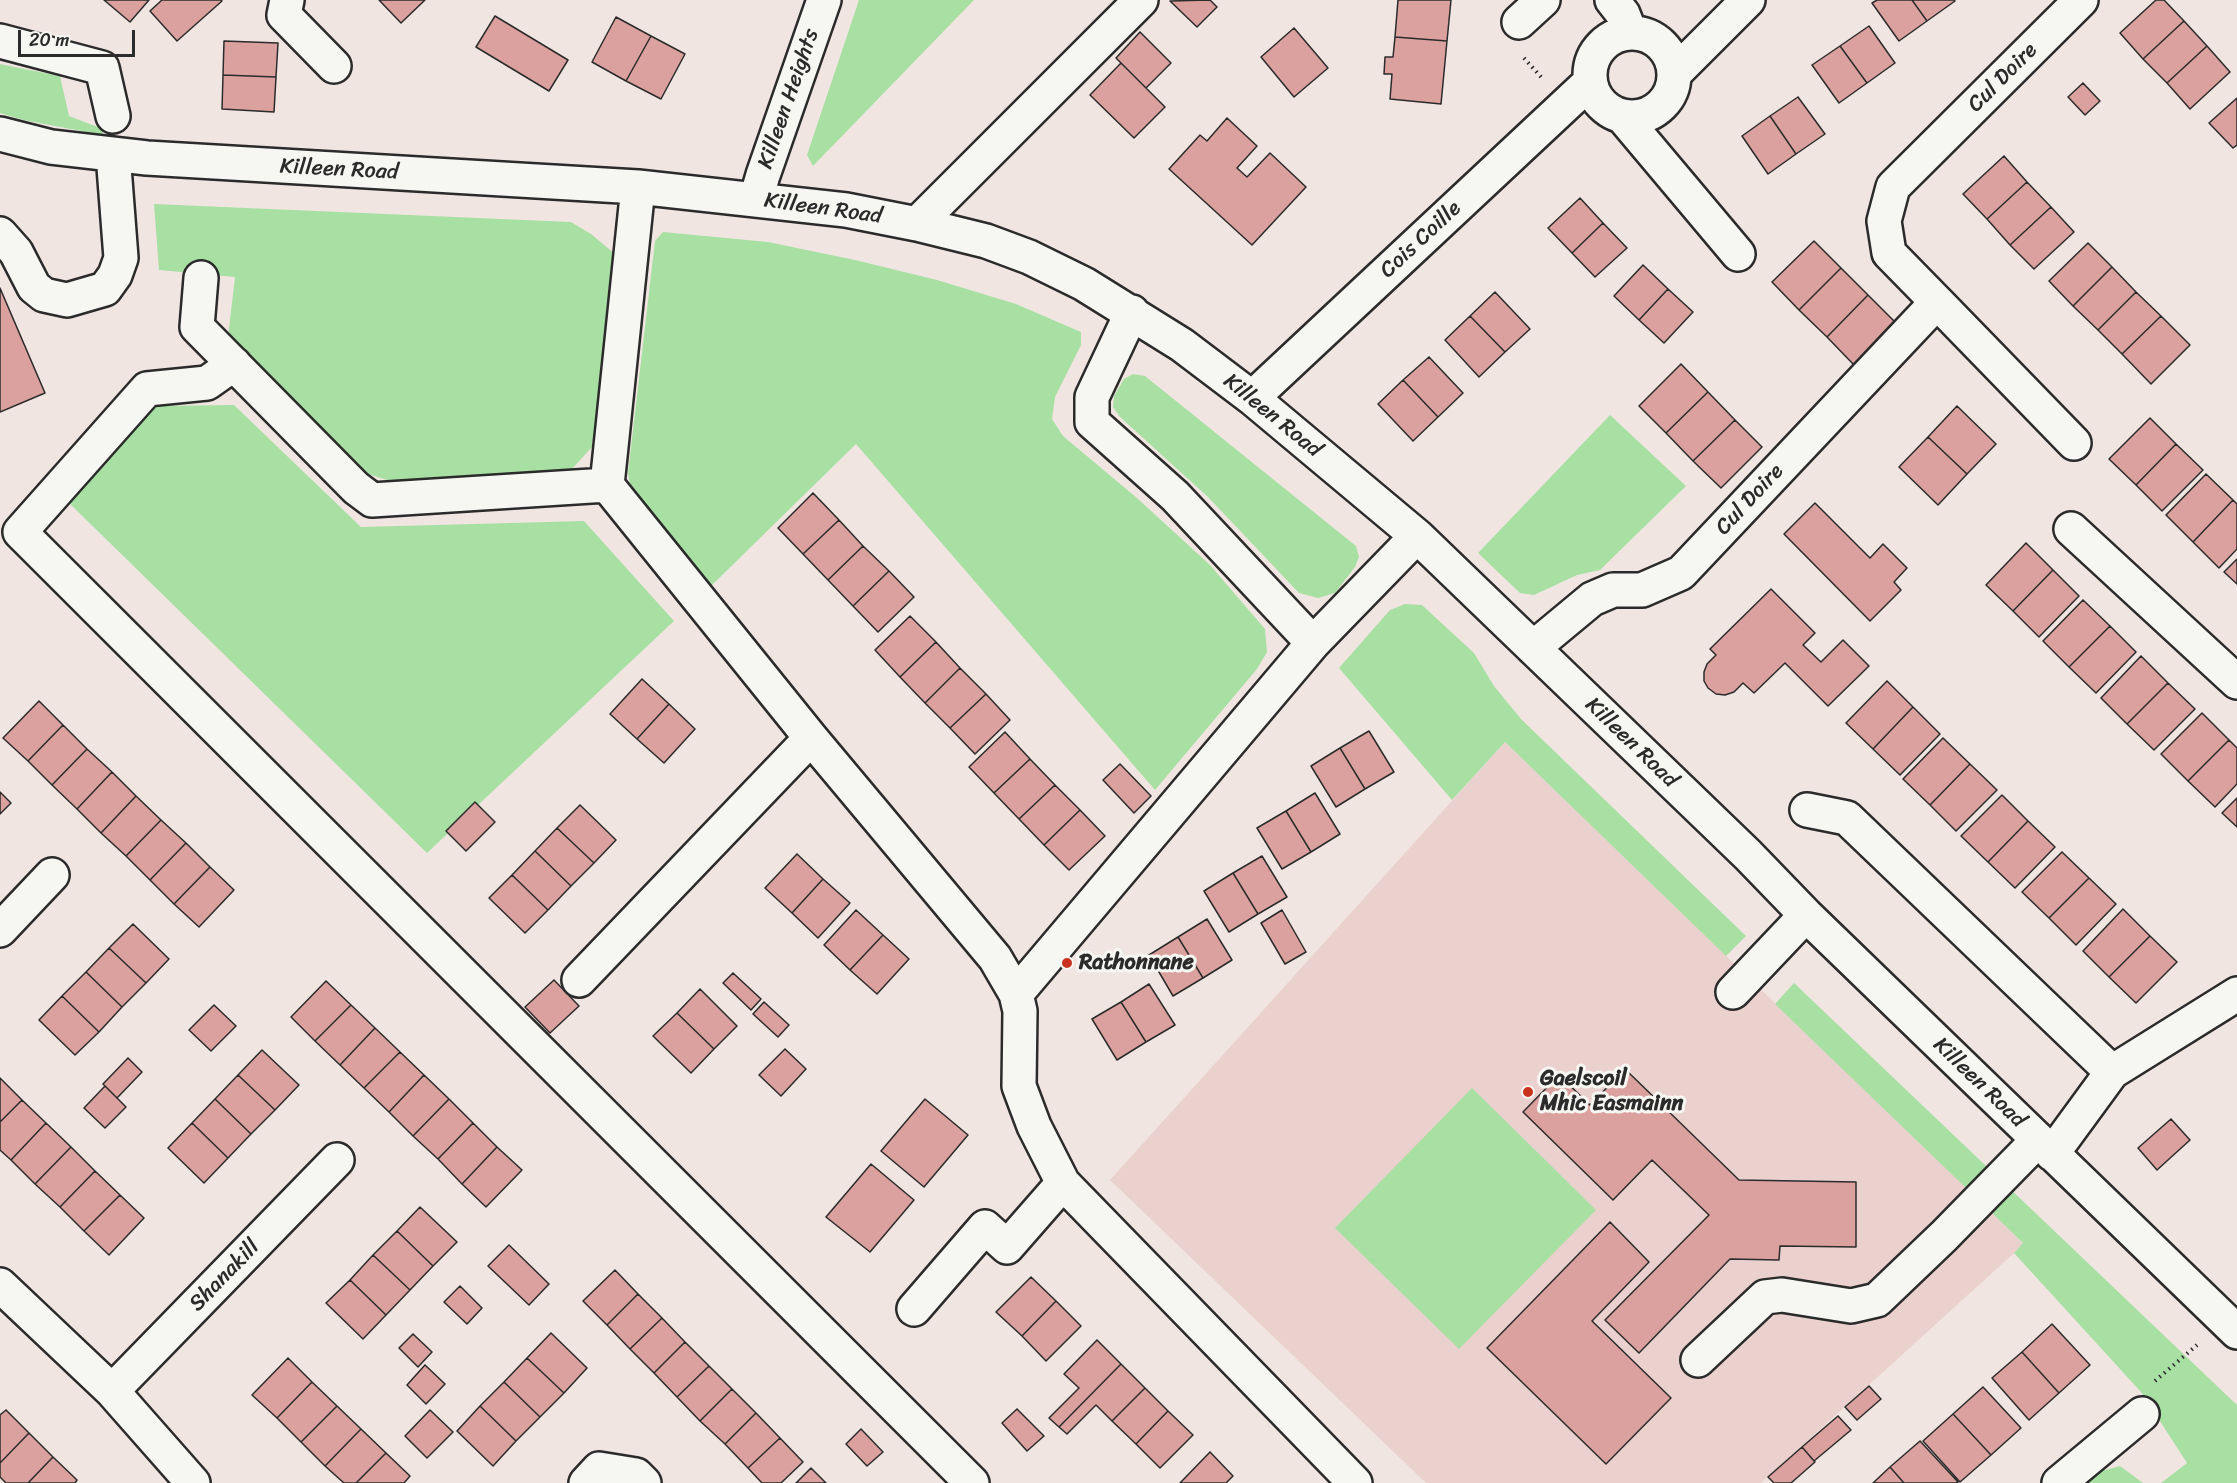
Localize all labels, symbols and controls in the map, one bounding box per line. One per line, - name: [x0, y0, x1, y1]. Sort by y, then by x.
- scale bar: [21, 18, 138, 56]
- text: 20 m: [29, 24, 69, 56]
- street label: Killeen Heights: [753, 26, 825, 172]
- street label: Cul Doire: [1963, 38, 2043, 118]
- street label: Killeen Road: [279, 154, 399, 186]
- street label: Killeen Road: [762, 188, 884, 230]
- street label: Cois Coille: [1375, 196, 1467, 284]
- street label: Killeen Road: [1218, 368, 1326, 464]
- street label: Cul Doire: [1710, 459, 1790, 541]
- street label: Killeen Road: [1579, 692, 1683, 794]
- place label: Rathonnane: [1079, 950, 1194, 976]
- marker: Rathonnane: [1060, 956, 1074, 970]
- street label: Killeen Road: [1927, 1032, 2031, 1134]
- place label: Gaelscoil Mhic Easmainn: [1540, 1066, 1683, 1118]
- marker: Gaelscoil Mhic Easmainn: [1521, 1085, 1535, 1099]
- street label: Shanakill: [184, 1235, 266, 1317]

